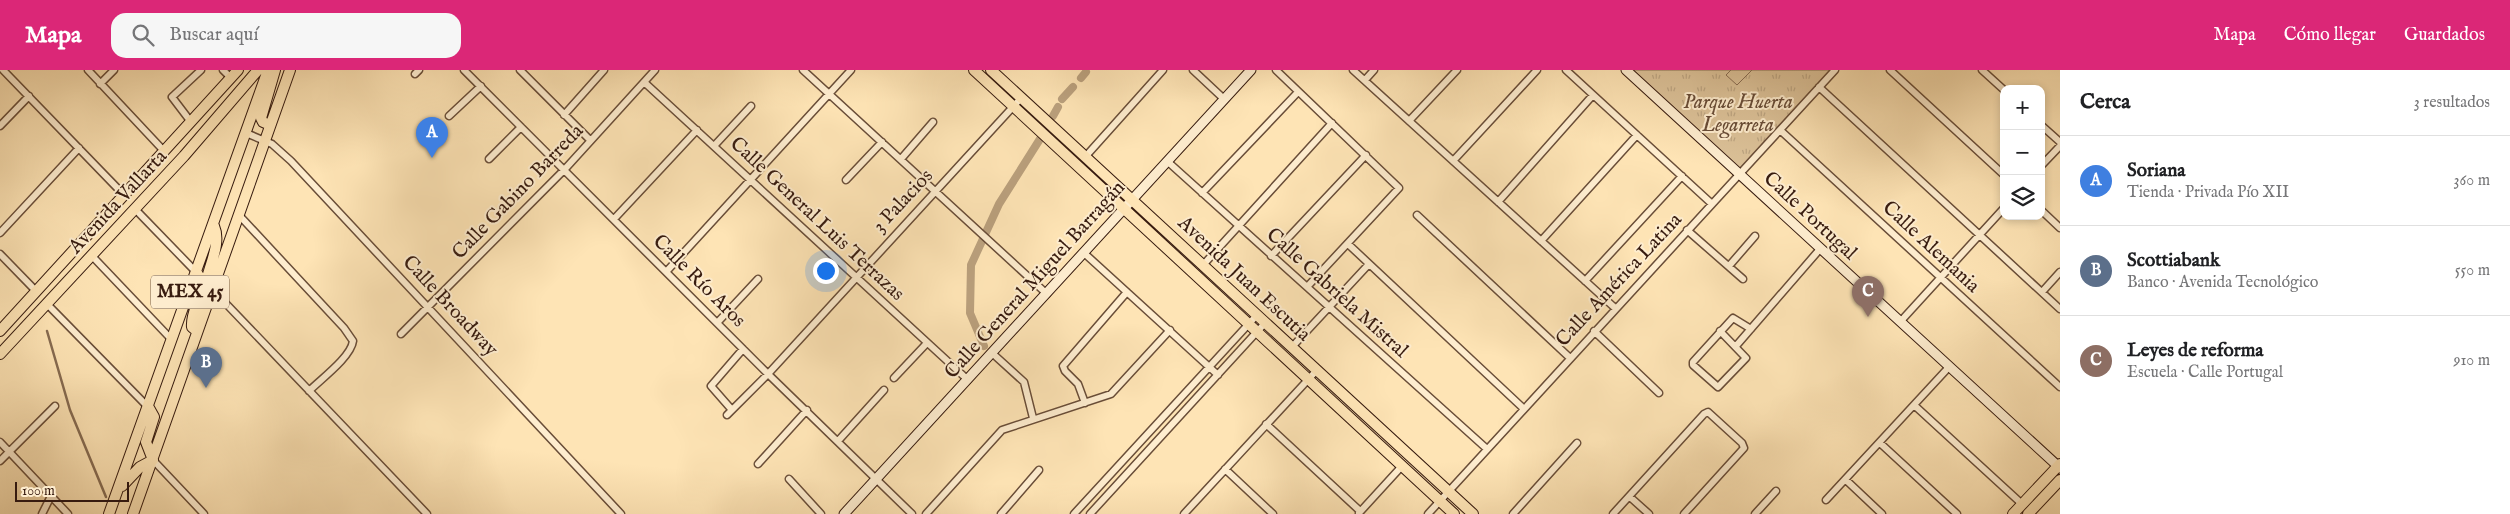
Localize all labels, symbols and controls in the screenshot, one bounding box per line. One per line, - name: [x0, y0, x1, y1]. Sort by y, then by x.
- search box: [111, 13, 461, 58]
- text: Mapa: [25, 20, 81, 51]
- icon: search: [129, 21, 157, 49]
- text: Buscar aquí: [169, 23, 258, 47]
- text: Mapa: [2213, 24, 2256, 47]
- text: Cómo llegar: [2284, 24, 2376, 47]
- text: Guardados: [2404, 24, 2485, 47]
- map controls: [2000, 85, 2045, 220]
- button: +: [2000, 85, 2045, 130]
- text: Cerca: [2080, 89, 2130, 116]
- park label: Parque Huerta Legarreta: [1683, 90, 1793, 139]
- text: 3 resultados: [2414, 93, 2490, 113]
- pin: A: [416, 117, 448, 158]
- street label: Calle Gabino Barreda: [447, 119, 589, 265]
- button: −: [2000, 130, 2045, 175]
- street label: Calle General Luis Terrazas: [724, 132, 910, 306]
- street label: Avenida Vallarta: [63, 144, 173, 260]
- text: Soriana: [2127, 159, 2186, 183]
- street label: 3 Palacios: [867, 164, 939, 238]
- street label: Calle Portugal: [1758, 166, 1862, 266]
- text: A: [2091, 171, 2101, 191]
- text: 360 m: [2454, 171, 2490, 191]
- button: layers: [2000, 175, 2045, 220]
- street label: Calle General Miguel Barragán: [939, 176, 1131, 384]
- text: Tienda · Privada Pío XII: [2127, 183, 2289, 203]
- street label: Calle Alemania: [1877, 196, 1985, 299]
- street label: Calle América Latina: [1551, 208, 1688, 352]
- street label: Avenida Juan Escutia: [1171, 210, 1316, 347]
- street label: Calle Gabriela Mistral: [1261, 223, 1413, 364]
- street label: Calle Río Aros: [647, 229, 751, 333]
- text: Scottiabank: [2127, 249, 2220, 273]
- street label: Calle Broadway: [397, 250, 503, 362]
- your location: [813, 258, 839, 284]
- text: B: [2091, 261, 2101, 281]
- text: 550 m: [2455, 261, 2490, 281]
- text: Banco · Avenida Tecnológico: [2127, 273, 2318, 293]
- road number: MEX 45: [151, 276, 229, 308]
- pin: C: [1852, 276, 1884, 317]
- text: Leyes de reforma: [2127, 339, 2264, 363]
- pin: B: [190, 347, 222, 388]
- text: C: [2090, 351, 2102, 371]
- text: 910 m: [2453, 351, 2490, 371]
- text: Escuela · Calle Portugal: [2127, 363, 2283, 383]
- scale bar: [15, 479, 129, 502]
- text: 100 m: [22, 482, 55, 500]

